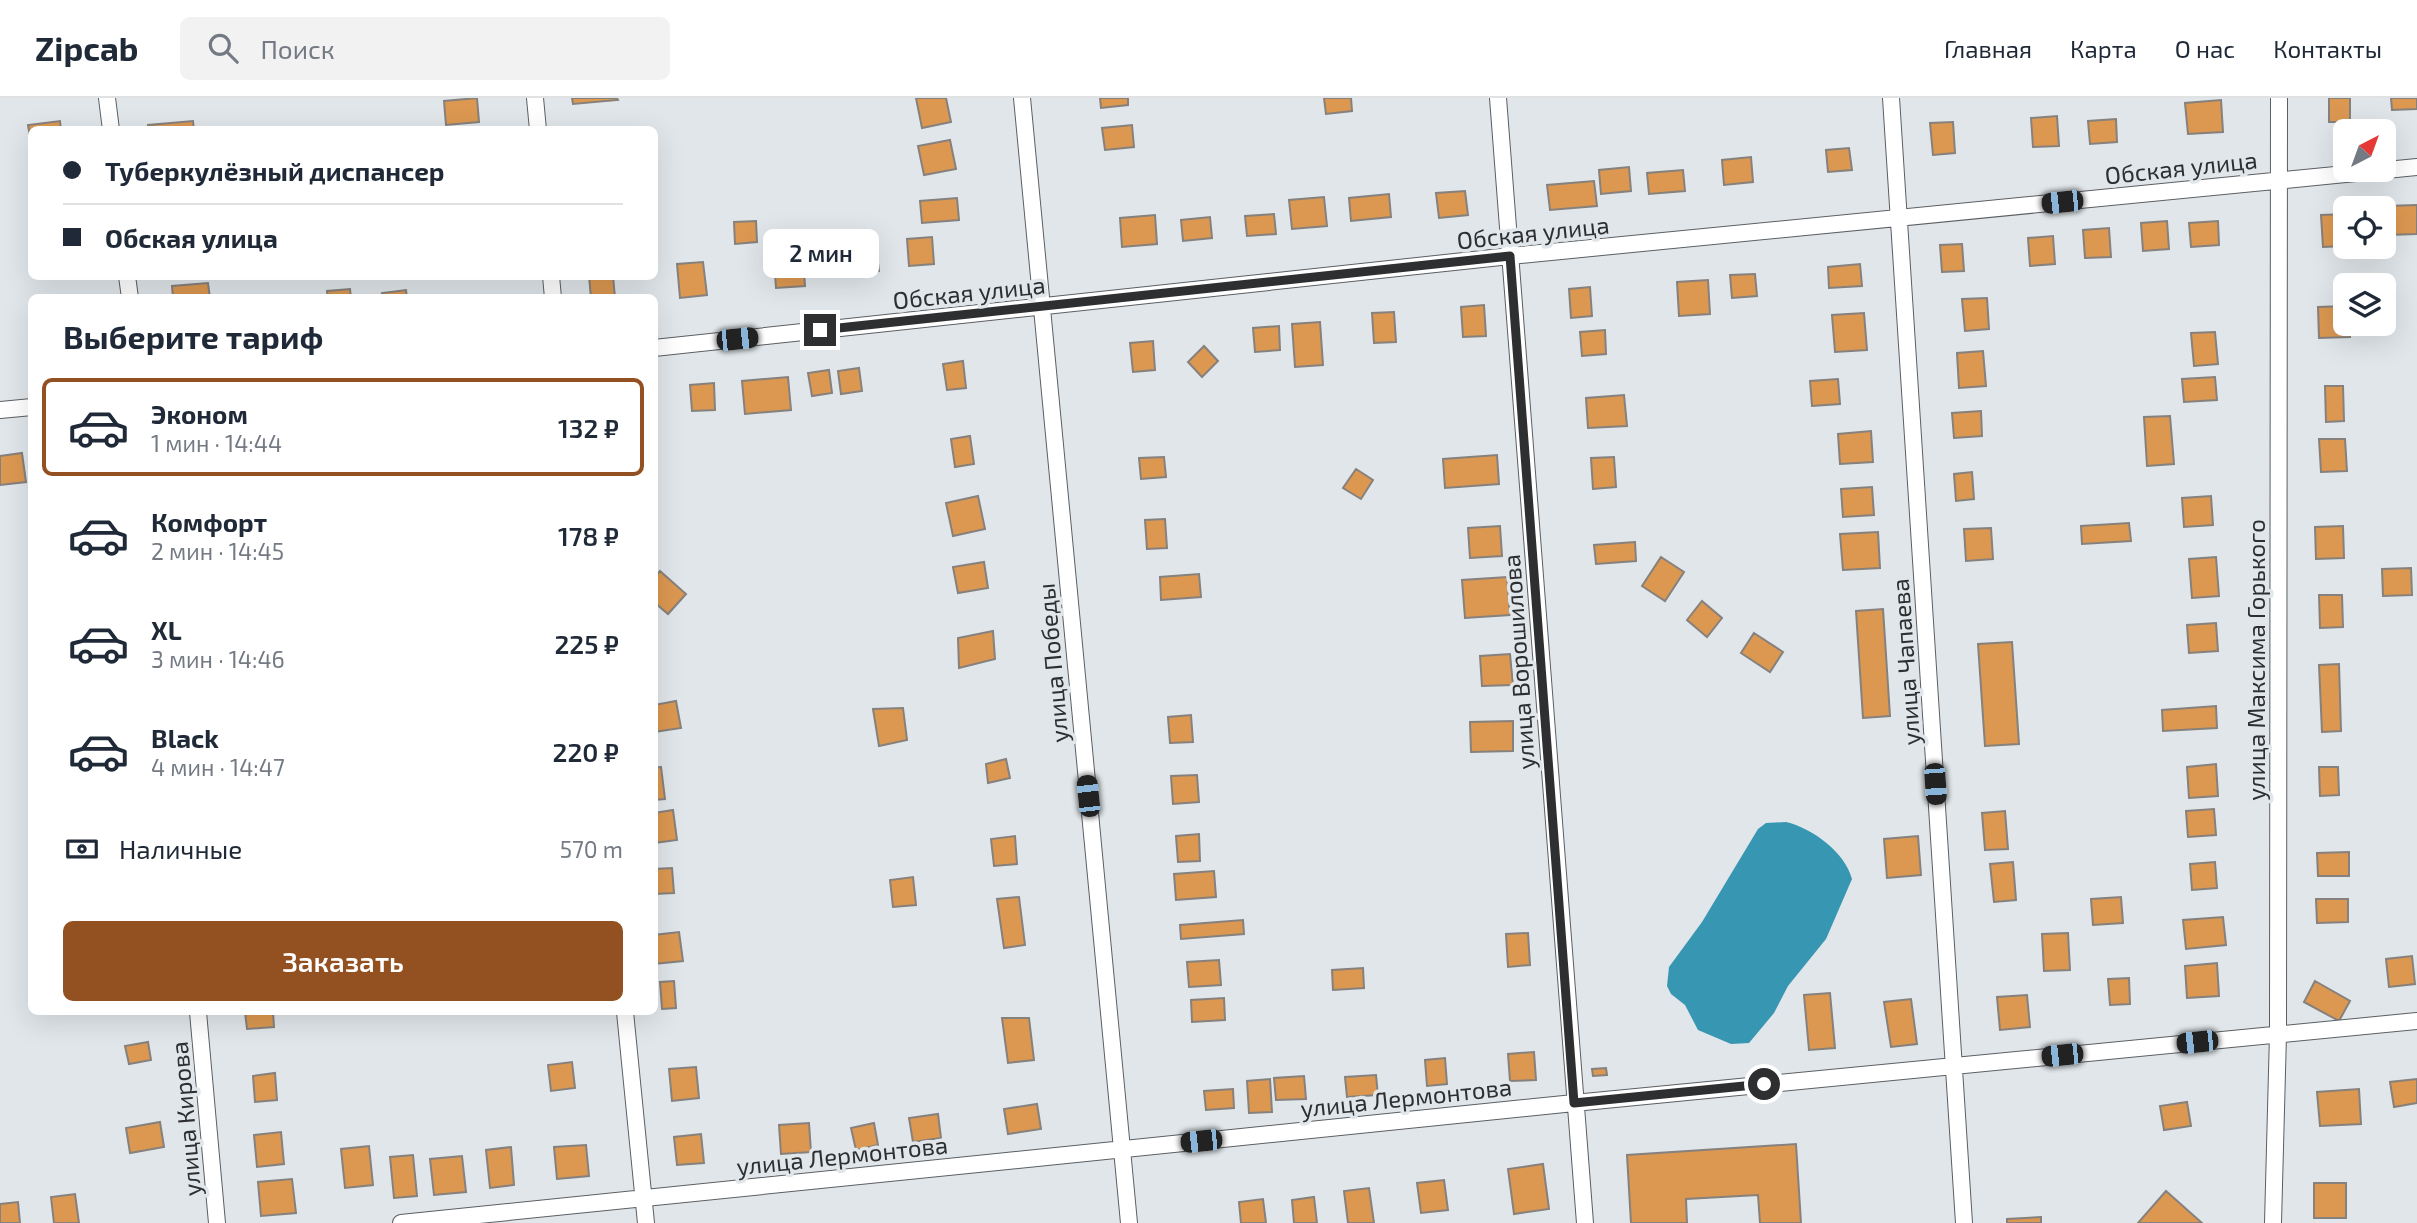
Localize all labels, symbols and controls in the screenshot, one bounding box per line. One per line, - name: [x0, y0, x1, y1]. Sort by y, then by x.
- search box: [180, 17, 670, 80]
- text: Zipcab: [35, 28, 138, 68]
- icon: search: [204, 29, 242, 67]
- text: Поиск: [260, 33, 335, 64]
- text: Главная: [1944, 34, 2032, 63]
- text: Карта: [2070, 34, 2137, 63]
- text: О нас: [2175, 34, 2235, 63]
- text: Контакты: [2273, 34, 2382, 63]
- north arrow: [2333, 119, 2396, 182]
- map controls: [2333, 119, 2396, 336]
- street label: Обская улица: [2103, 145, 2259, 190]
- text: Туберкулёзный диспансер: [105, 155, 445, 186]
- car: [2041, 189, 2084, 215]
- button: locate: [2333, 196, 2396, 259]
- street label: Обская улица: [1455, 210, 1611, 255]
- text: Обская улица: [105, 222, 278, 253]
- callout: 2 мин: [762, 229, 878, 278]
- text: 2 мин: [789, 239, 853, 267]
- street label: Обская улица: [891, 270, 1047, 315]
- button: layers: [2333, 273, 2396, 336]
- route end: [804, 314, 836, 346]
- text: Выберите тариф: [63, 317, 323, 355]
- car: [716, 326, 759, 352]
- icon: car: [67, 396, 130, 459]
- text: Эконом: [151, 398, 248, 429]
- text: 132 ₽: [558, 412, 619, 443]
- text: 1 мин · 14:44: [151, 429, 282, 457]
- icon: car: [67, 504, 130, 567]
- text: Комфорт: [151, 506, 267, 537]
- street label: улица Максима Горького: [2241, 519, 2271, 801]
- text: 178 ₽: [558, 520, 619, 551]
- text: 2 мин · 14:45: [151, 537, 284, 565]
- street label: улица Ворошилова: [1496, 553, 1541, 771]
- street label: улица Чапаева: [1885, 578, 1926, 746]
- street label: улица Победы: [1031, 582, 1074, 744]
- icon: car: [67, 612, 130, 675]
- text: XL: [151, 614, 182, 645]
- text: 225 ₽: [554, 628, 619, 659]
- text: 3 мин · 14:46: [151, 645, 285, 673]
- icon: car: [67, 720, 130, 783]
- text: Black: [151, 722, 219, 753]
- text: 220 ₽: [552, 736, 619, 767]
- text: 4 мин · 14:47: [151, 753, 285, 781]
- car: [1924, 762, 1947, 806]
- car: [1076, 774, 1101, 818]
- icon: cash: [63, 830, 101, 868]
- text: Наличные: [119, 833, 242, 864]
- text: 570 m: [560, 835, 623, 863]
- button: Заказать: [63, 921, 623, 1001]
- car: [2176, 1029, 2219, 1055]
- street label: улица Кирова: [164, 1040, 207, 1198]
- car: [2041, 1042, 2084, 1068]
- route start: [1748, 1068, 1780, 1100]
- street label: улица Лермонтова: [1299, 1071, 1513, 1124]
- car: [1180, 1128, 1223, 1154]
- street label: улица Лермонтова: [735, 1129, 949, 1182]

